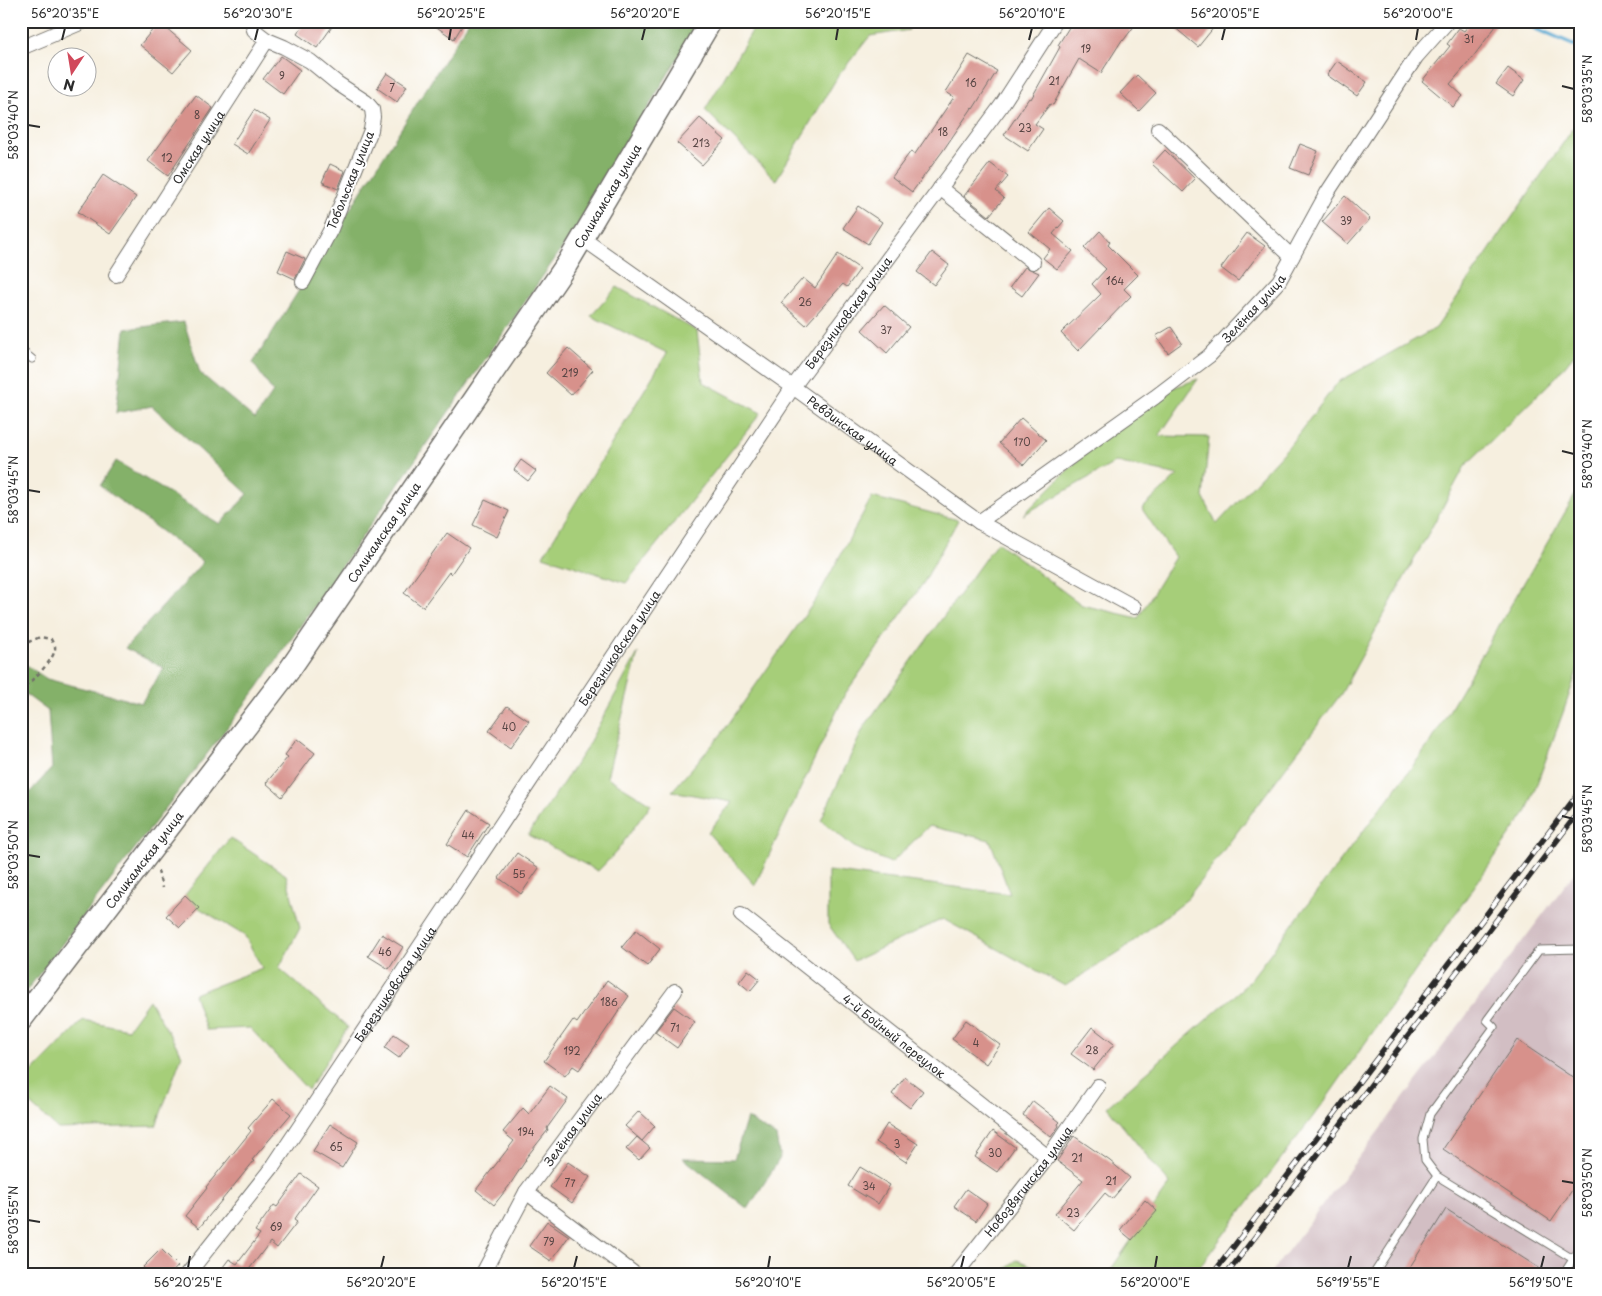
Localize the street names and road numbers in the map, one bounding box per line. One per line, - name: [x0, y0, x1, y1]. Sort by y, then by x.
- street label: Омская улица: [168, 106, 229, 188]
- street label: Тобольская улица: [322, 128, 378, 232]
- street label: Соликамская улица: [569, 140, 646, 252]
- street label: Березниковская улица: [800, 252, 896, 373]
- street label: Зелёная улица: [1217, 271, 1290, 346]
- street label: Ревдинская улица: [804, 391, 902, 470]
- street label: Соликамская улица: [343, 478, 425, 586]
- street label: Березниковская улица: [574, 586, 664, 709]
- street label: Соликамская улица: [101, 807, 188, 912]
- street label: Березниковская улица: [350, 922, 440, 1045]
- street label: 4-й Бойный переулок: [839, 989, 950, 1082]
- street label: Зелёная улица: [539, 1089, 606, 1170]
- street label: Новозвягинская улица: [980, 1122, 1077, 1240]

